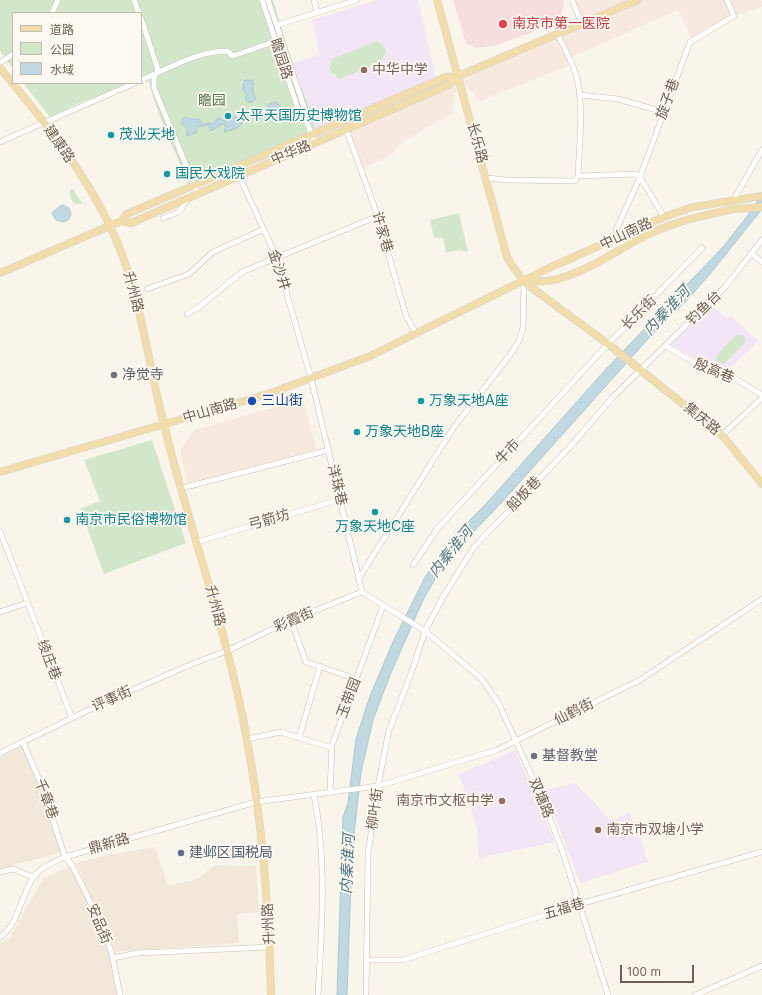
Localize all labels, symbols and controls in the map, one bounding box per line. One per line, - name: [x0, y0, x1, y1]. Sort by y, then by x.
- legend: [12, 12, 142, 84]
- place label: 南京市第一医院: [512, 16, 610, 32]
- marker: 南京市第一医院: [497, 18, 509, 30]
- text: 道路: [50, 22, 74, 37]
- street label: 瞻园路: [267, 36, 295, 82]
- text: 公园: [50, 42, 74, 57]
- text: 水域: [50, 62, 74, 77]
- place label: 中华中学: [372, 62, 428, 78]
- marker: 中华中学: [359, 65, 369, 75]
- street label: 旋子巷: [653, 76, 683, 122]
- park label: 瞻园: [198, 93, 226, 109]
- place label: 太平天国历史博物馆: [236, 108, 362, 124]
- marker: 太平天国历史博物馆: [223, 111, 233, 121]
- street label: 长乐路: [463, 121, 491, 165]
- street label: 建康路: [40, 122, 78, 166]
- place label: 茂业天地: [119, 127, 175, 143]
- marker: 茂业天地: [106, 130, 116, 140]
- street label: 中华路: [268, 137, 314, 169]
- place label: 国民大戏院: [175, 166, 245, 182]
- marker: 国民大戏院: [162, 169, 172, 179]
- street label: 许家巷: [368, 209, 396, 255]
- street label: 中山南路: [597, 215, 655, 253]
- street label: 金沙井: [265, 247, 293, 293]
- street label: 升州路: [119, 270, 147, 314]
- water label: 内秦淮河: [640, 283, 694, 339]
- street label: 钓鱼台: [683, 287, 725, 329]
- street label: 长乐街: [618, 292, 660, 334]
- street label: 殷高巷: [691, 355, 737, 387]
- place label: 净觉寺: [122, 367, 164, 383]
- marker: 净觉寺: [109, 370, 119, 380]
- place label: 三山街: [261, 393, 303, 409]
- place label: 万象天地A座: [429, 393, 509, 409]
- street label: 中山南路: [181, 395, 239, 427]
- marker: 三山街: [246, 395, 258, 407]
- marker: 万象天地A座: [416, 396, 426, 406]
- street label: 集庆路: [680, 399, 724, 439]
- place label: 万象天地B座: [365, 424, 444, 440]
- marker: 万象天地B座: [352, 427, 362, 437]
- street label: 牛市: [492, 436, 524, 468]
- street label: 洋珠巷: [324, 463, 350, 507]
- street label: 船板巷: [503, 473, 545, 515]
- street label: 弓箭坊: [246, 506, 292, 534]
- marker: 万象天地C座: [370, 507, 380, 517]
- place label: 南京市民俗博物馆: [75, 512, 187, 528]
- marker: 南京市民俗博物馆: [62, 515, 72, 525]
- place label: 万象天地C座: [335, 519, 415, 535]
- water label: 内秦淮河: [425, 523, 477, 581]
- street label: 升州路: [201, 584, 229, 628]
- street label: 彩霞街: [271, 604, 317, 636]
- street label: 绫庄巷: [34, 637, 64, 683]
- street label: 玉带园: [334, 675, 364, 721]
- street label: 评事街: [89, 683, 135, 715]
- street label: 仙鹤街: [551, 695, 597, 729]
- place label: 基督教堂: [542, 748, 598, 764]
- marker: 基督教堂: [529, 751, 539, 761]
- street label: 双塘路: [525, 775, 557, 821]
- street label: 千章巷: [31, 776, 61, 822]
- street label: 柳叶街: [364, 787, 386, 831]
- place label: 南京市文枢中学: [396, 793, 494, 809]
- marker: 南京市文枢中学: [497, 796, 507, 806]
- place label: 南京市双塘小学: [606, 822, 704, 838]
- marker: 南京市双塘小学: [593, 825, 603, 835]
- street label: 鼎新路: [86, 830, 132, 858]
- water label: 内秦淮河: [337, 834, 359, 894]
- place label: 建邺区国税局: [189, 845, 273, 861]
- marker: 建邺区国税局: [176, 848, 186, 858]
- street label: 五福巷: [541, 895, 587, 923]
- street label: 安品街: [83, 901, 115, 947]
- street label: 升州路: [260, 903, 278, 945]
- scale bar: [622, 957, 696, 983]
- text: 100 m: [627, 964, 661, 979]

